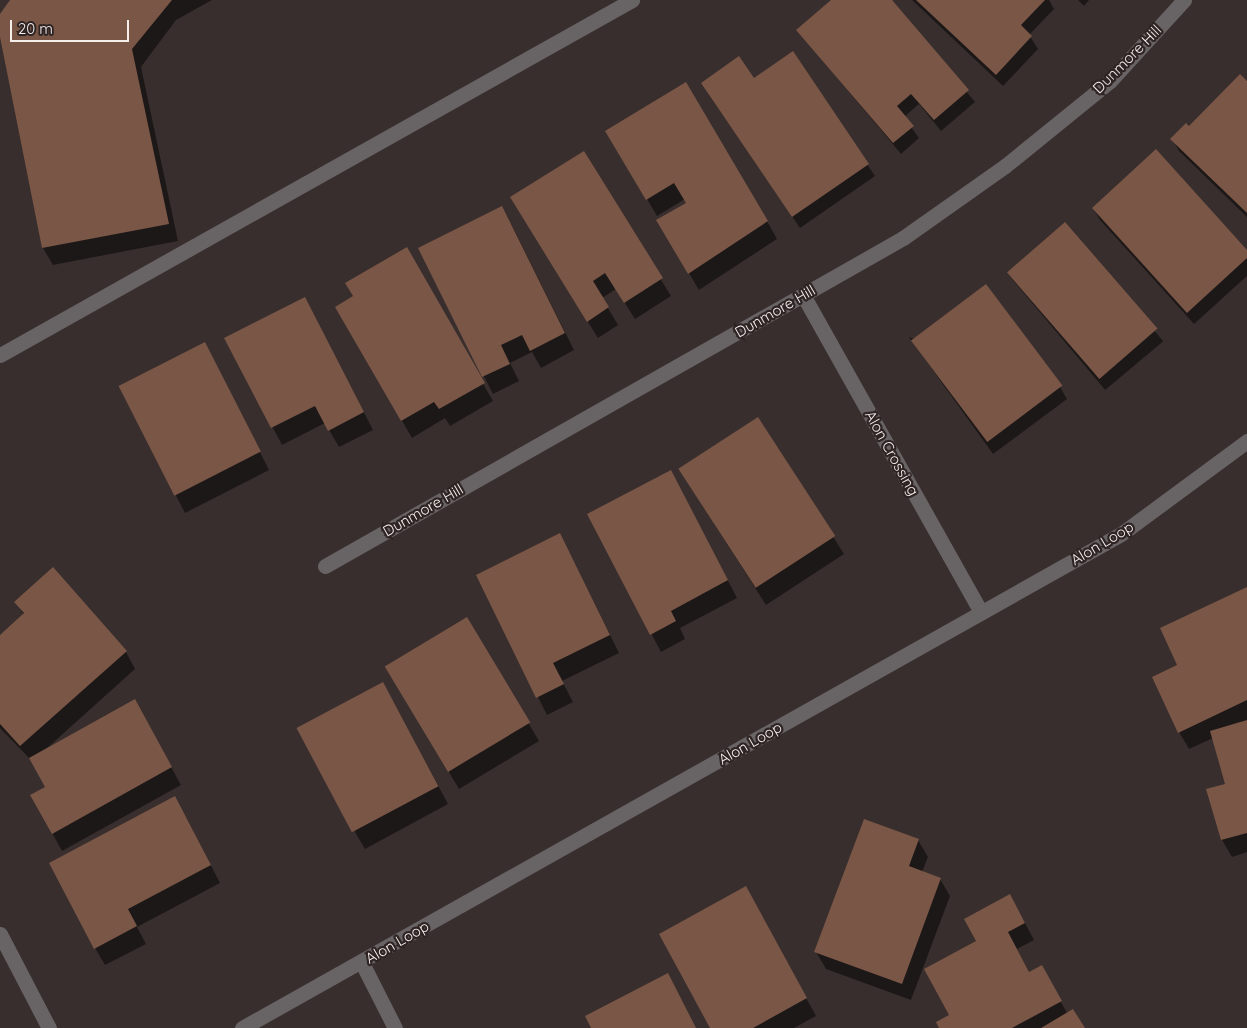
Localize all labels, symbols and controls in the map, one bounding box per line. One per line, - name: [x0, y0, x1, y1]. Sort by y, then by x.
- scale bar: [12, 10, 131, 42]
- text: 20 m: [18, 19, 53, 38]
- street label: Dunmore Hill: [1089, 21, 1165, 97]
- street label: Dunmore Hill: [732, 281, 818, 341]
- street label: Alon Crossing: [861, 407, 923, 499]
- street label: Dunmore Hill: [380, 480, 466, 540]
- street label: Alon Loop: [1067, 517, 1137, 569]
- street label: Alon Loop: [715, 718, 785, 768]
- street label: Alon Loop: [362, 917, 432, 967]

